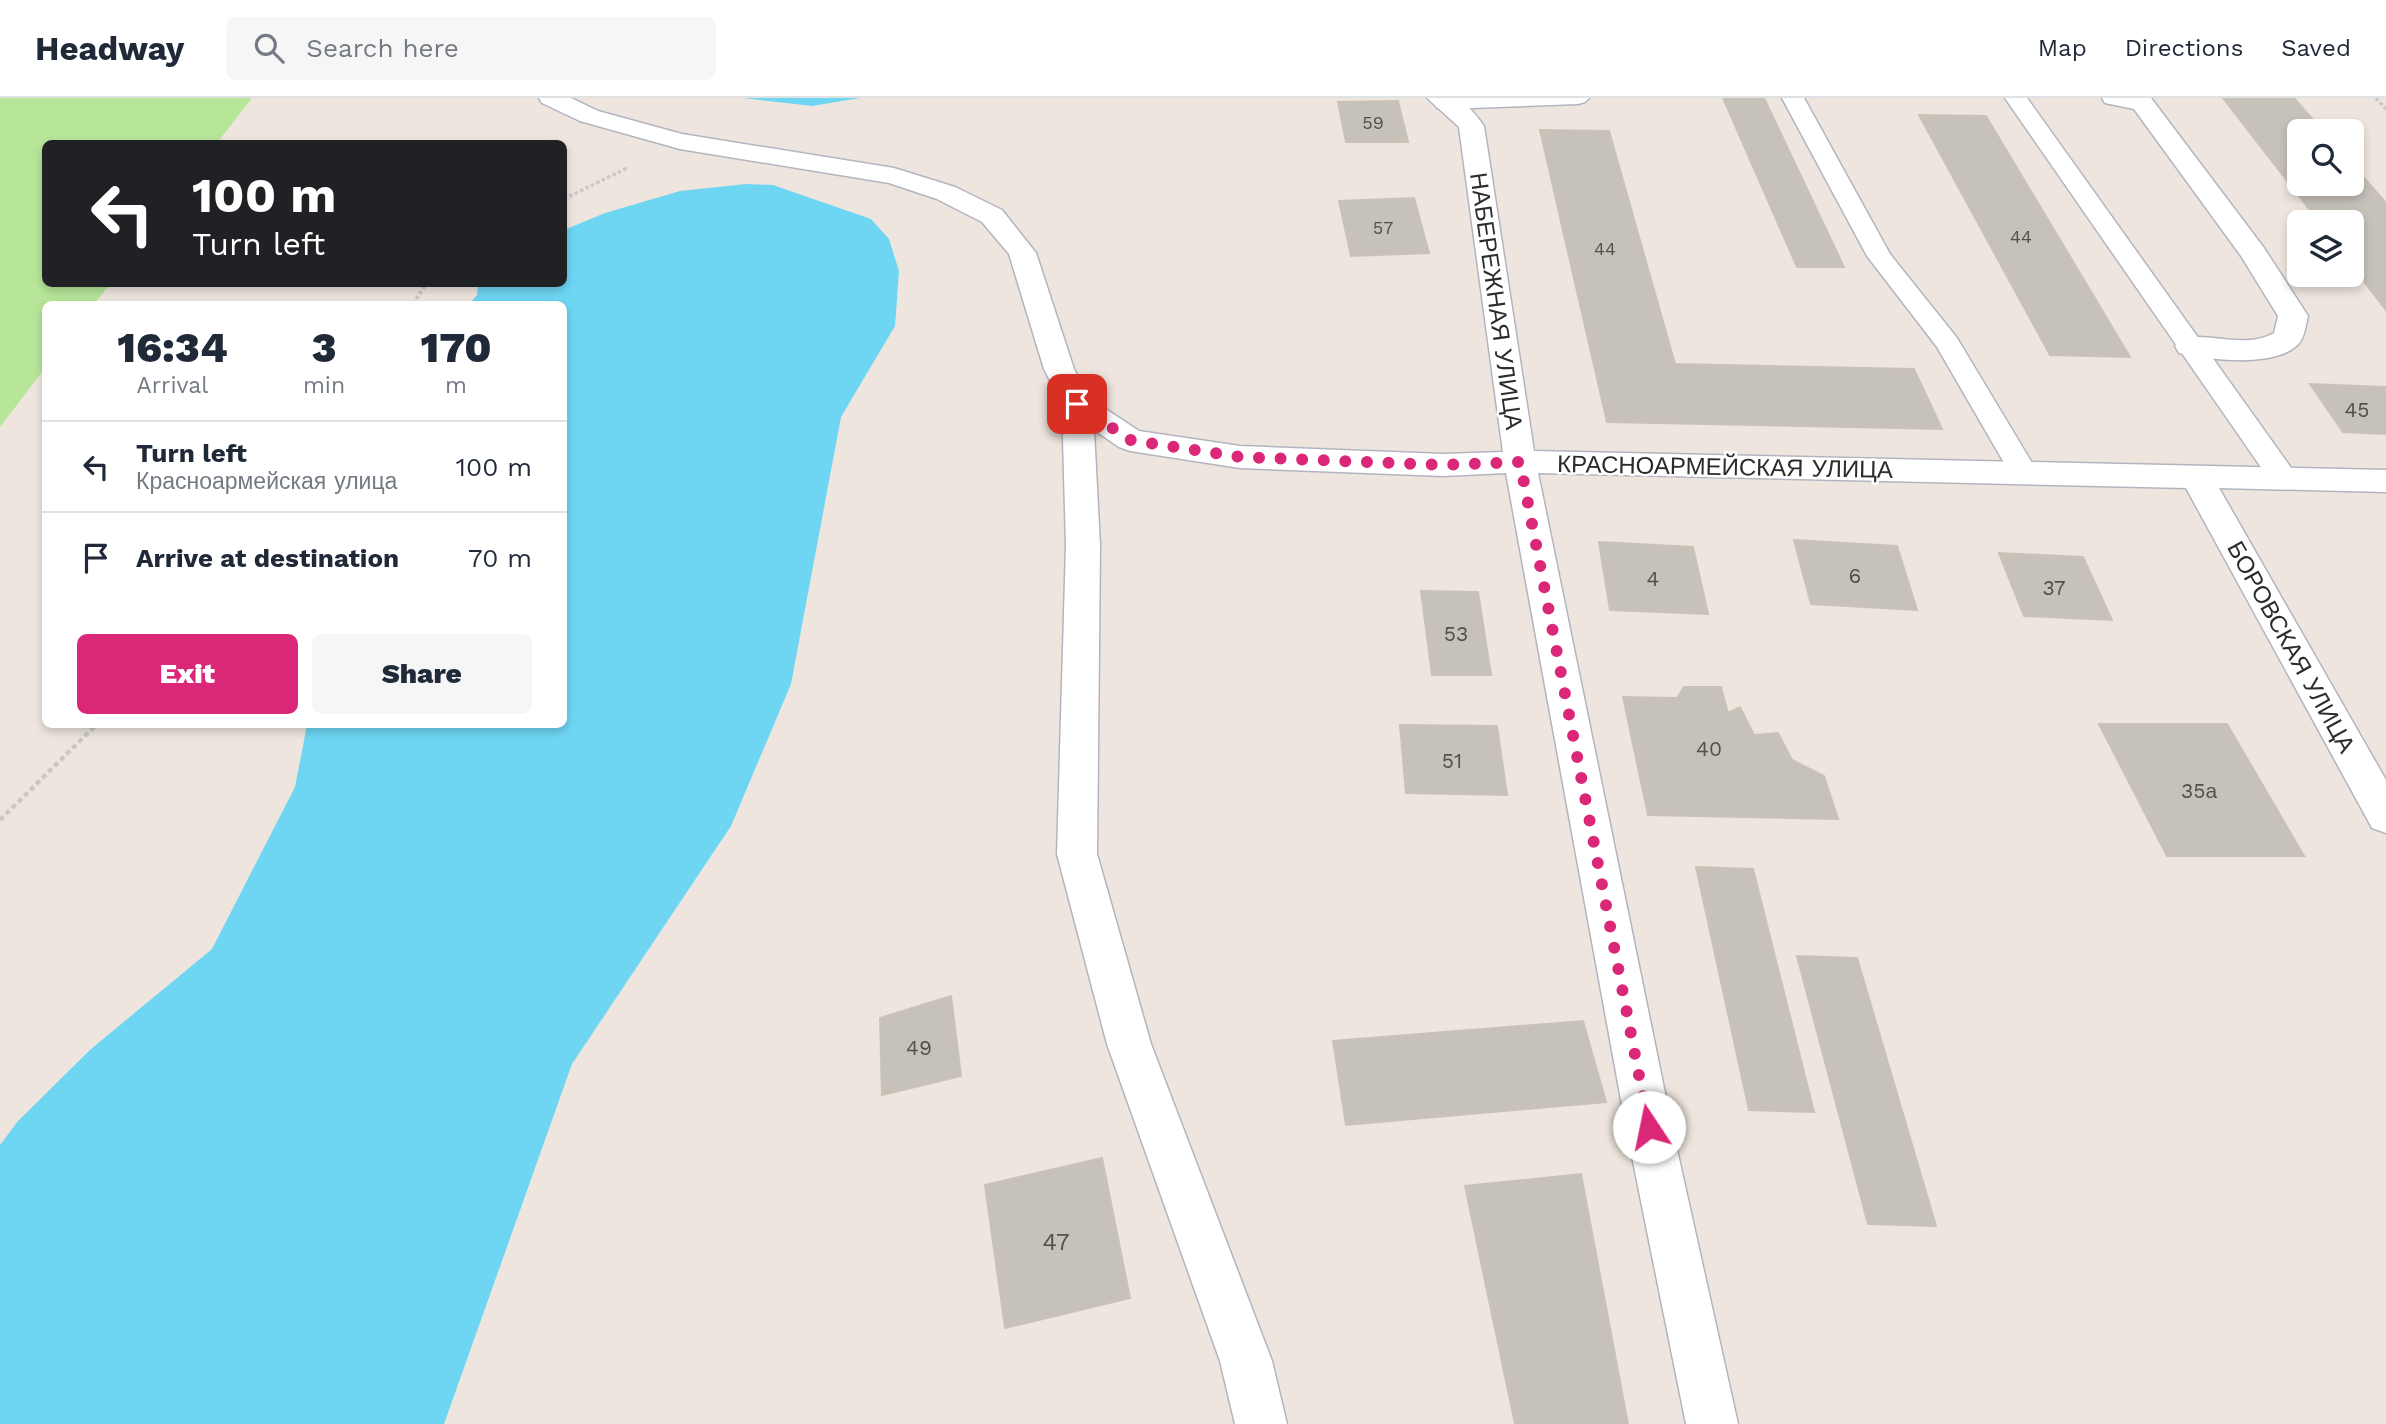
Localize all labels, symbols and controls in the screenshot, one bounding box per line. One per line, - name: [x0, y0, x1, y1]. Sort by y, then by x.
- search box: [226, 17, 716, 80]
- text: Headway: [35, 29, 184, 68]
- icon: search: [250, 29, 288, 67]
- text: Search here: [306, 33, 459, 63]
- text: Map: [2038, 34, 2087, 62]
- text: Directions: [2125, 34, 2243, 62]
- text: Saved: [2281, 34, 2351, 62]
- house number: 59: [1362, 112, 1384, 133]
- map controls: [2287, 119, 2364, 287]
- button: search: [2287, 119, 2364, 196]
- text: 100 m: [192, 166, 336, 224]
- icon: left: [77, 168, 168, 259]
- street label: НАБЕРЕЖНАЯ УЛИЦА: [1464, 171, 1528, 431]
- button: layers: [2287, 210, 2364, 287]
- house number: 57: [1373, 217, 1393, 238]
- text: Turn left: [192, 225, 325, 263]
- house number: 44: [2010, 226, 2032, 247]
- house number: 44: [1594, 238, 1616, 259]
- text: 16:34: [117, 323, 228, 372]
- text: 3: [311, 323, 337, 372]
- text: 170: [420, 323, 492, 372]
- text: Arrival: [137, 372, 208, 399]
- text: min: [303, 372, 345, 399]
- text: m: [445, 372, 467, 399]
- pin: [1047, 374, 1107, 434]
- icon: arrive: [1058, 385, 1096, 423]
- house number: 45: [2344, 397, 2370, 422]
- text: Turn left: [136, 438, 247, 468]
- icon: left: [77, 448, 115, 486]
- street label: КРАСНОАРМЕЙСКАЯ УЛИЦА: [1557, 450, 1893, 484]
- text: 100 m: [456, 452, 532, 482]
- text: Красноармейская улица: [136, 468, 397, 495]
- street label: БОРОВСКАЯ УЛИЦА: [2221, 536, 2361, 758]
- icon: arrive: [77, 539, 115, 577]
- text: Arrive at destination: [136, 543, 399, 573]
- text: 70 m: [468, 543, 532, 573]
- house number: 6: [1849, 563, 1861, 588]
- house number: 4: [1647, 566, 1659, 591]
- house number: 37: [2042, 575, 2066, 600]
- house number: 53: [1444, 621, 1468, 646]
- button: Exit: [77, 634, 298, 714]
- button: Share: [312, 634, 532, 714]
- house number: 40: [1696, 736, 1722, 761]
- house number: 51: [1442, 748, 1462, 773]
- house number: 35а: [2181, 778, 2217, 803]
- house number: 49: [906, 1035, 932, 1060]
- position arrow: [1612, 1090, 1686, 1164]
- house number: 47: [1043, 1228, 1069, 1256]

